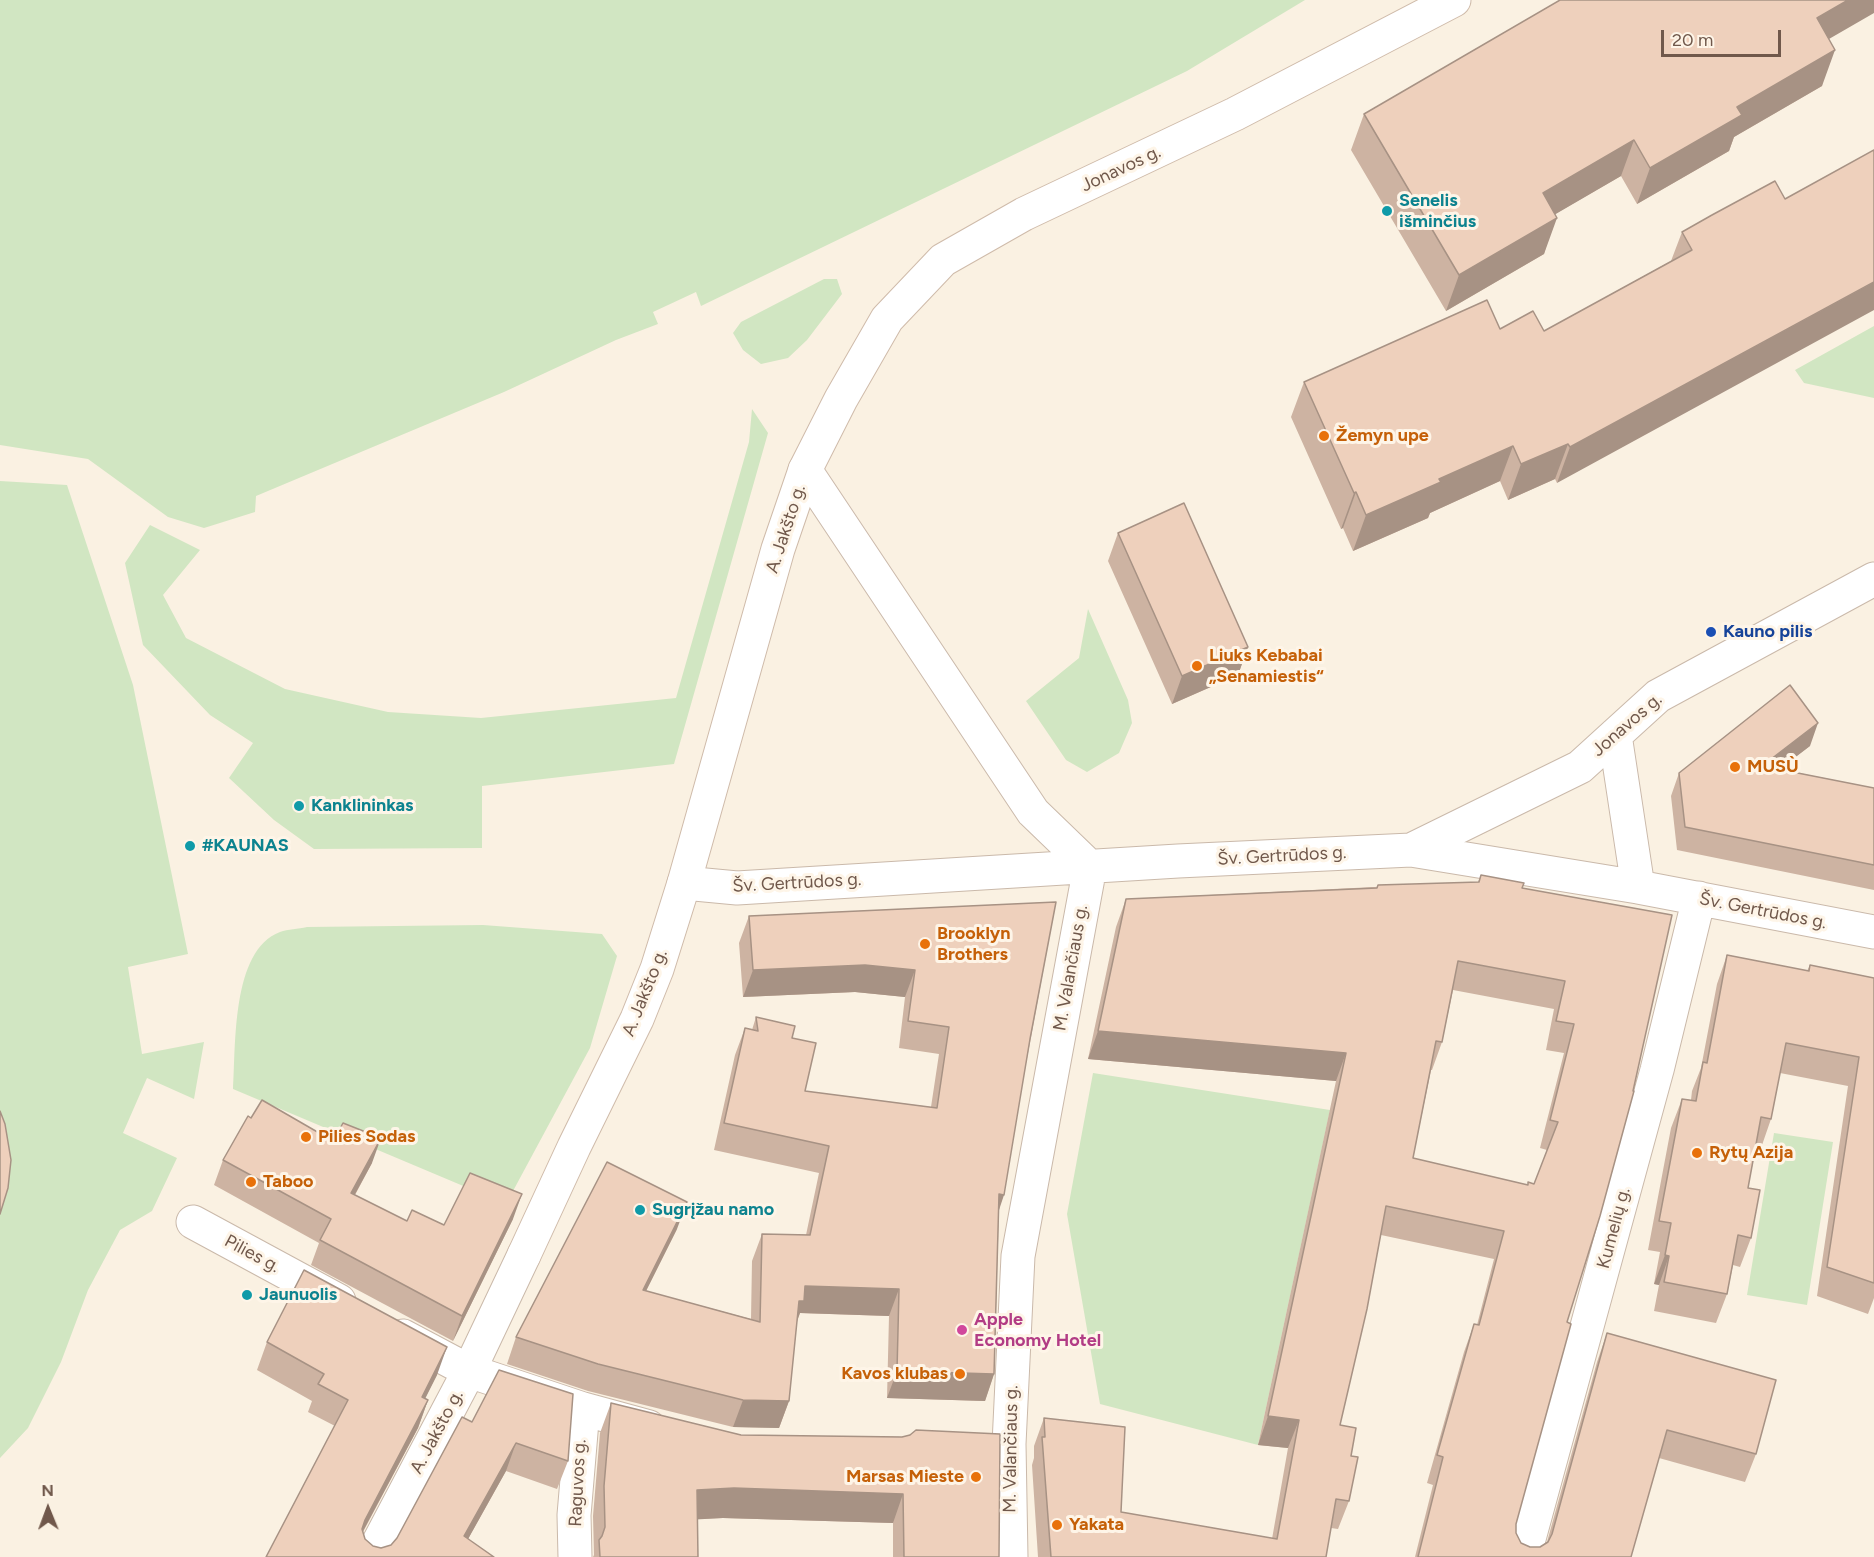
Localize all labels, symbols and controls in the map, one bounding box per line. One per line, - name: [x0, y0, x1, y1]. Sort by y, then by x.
- scale bar: [1664, 18, 1784, 56]
- text: 20 m: [1672, 29, 1713, 51]
- street label: Jonavos g.: [1078, 141, 1164, 197]
- place label: Senelis išminčius: [1399, 190, 1476, 232]
- marker: Senelis išminčius: [1380, 204, 1394, 218]
- place label: Žemyn upe: [1336, 425, 1429, 447]
- marker: Žemyn upe: [1317, 429, 1331, 443]
- street label: A. Jakšto g.: [762, 482, 810, 576]
- place label: Kauno pilis: [1723, 621, 1812, 643]
- marker: Kauno pilis: [1704, 625, 1718, 639]
- place label: Liuks Kebabai „Senamiestis“: [1209, 645, 1324, 688]
- marker: Liuks Kebabai „Senamiestis“: [1190, 659, 1204, 673]
- street label: Jonavos g.: [1588, 689, 1666, 761]
- place label: MUSÙ: [1747, 756, 1799, 778]
- marker: MUSÙ: [1728, 760, 1742, 774]
- place label: Kanklininkas: [311, 795, 413, 817]
- marker: Kanklininkas: [292, 799, 306, 813]
- place label: #KAUNAS: [202, 835, 289, 857]
- marker: #KAUNAS: [183, 839, 197, 853]
- street label: Šv. Gertrūdos g.: [1217, 842, 1347, 870]
- street label: Šv. Gertrūdos g.: [732, 869, 862, 897]
- street label: Šv. Gertrūdos g.: [1697, 888, 1829, 934]
- street label: M. Valančiaus g.: [1049, 903, 1093, 1033]
- place label: Brooklyn Brothers: [937, 923, 1010, 966]
- marker: Brooklyn Brothers: [918, 937, 932, 951]
- street label: A. Jakšto g.: [618, 946, 672, 1040]
- place label: Pilies Sodas: [318, 1126, 415, 1148]
- marker: Pilies Sodas: [299, 1130, 313, 1144]
- place label: Rytų Azija: [1709, 1142, 1793, 1164]
- marker: Rytų Azija: [1690, 1146, 1704, 1160]
- place label: Taboo: [263, 1171, 314, 1193]
- marker: Taboo: [244, 1175, 258, 1189]
- street label: Kumelių g.: [1593, 1185, 1635, 1271]
- place label: Sugrįžau namo: [652, 1199, 774, 1221]
- marker: Sugrįžau namo: [633, 1203, 647, 1217]
- street label: Pilies g.: [221, 1230, 283, 1278]
- place label: Jaunuolis: [259, 1284, 337, 1306]
- marker: Jaunuolis: [240, 1288, 254, 1302]
- place label: Apple Economy Hotel: [974, 1309, 1101, 1352]
- marker: Apple Economy Hotel: [955, 1323, 969, 1337]
- place label: Kavos klubas: [841, 1363, 948, 1385]
- marker: Kavos klubas: [953, 1367, 967, 1381]
- street label: M. Valančiaus g.: [999, 1385, 1023, 1513]
- street label: A. Jakšto g.: [406, 1386, 468, 1478]
- street label: Raguvos g.: [565, 1439, 591, 1527]
- place label: Marsas Mieste: [846, 1466, 964, 1488]
- marker: Marsas Mieste: [969, 1470, 983, 1484]
- north arrow: [18, 1479, 78, 1539]
- text: N: [41, 1481, 54, 1500]
- place label: Yakata: [1069, 1514, 1124, 1536]
- marker: Yakata: [1050, 1518, 1064, 1532]

